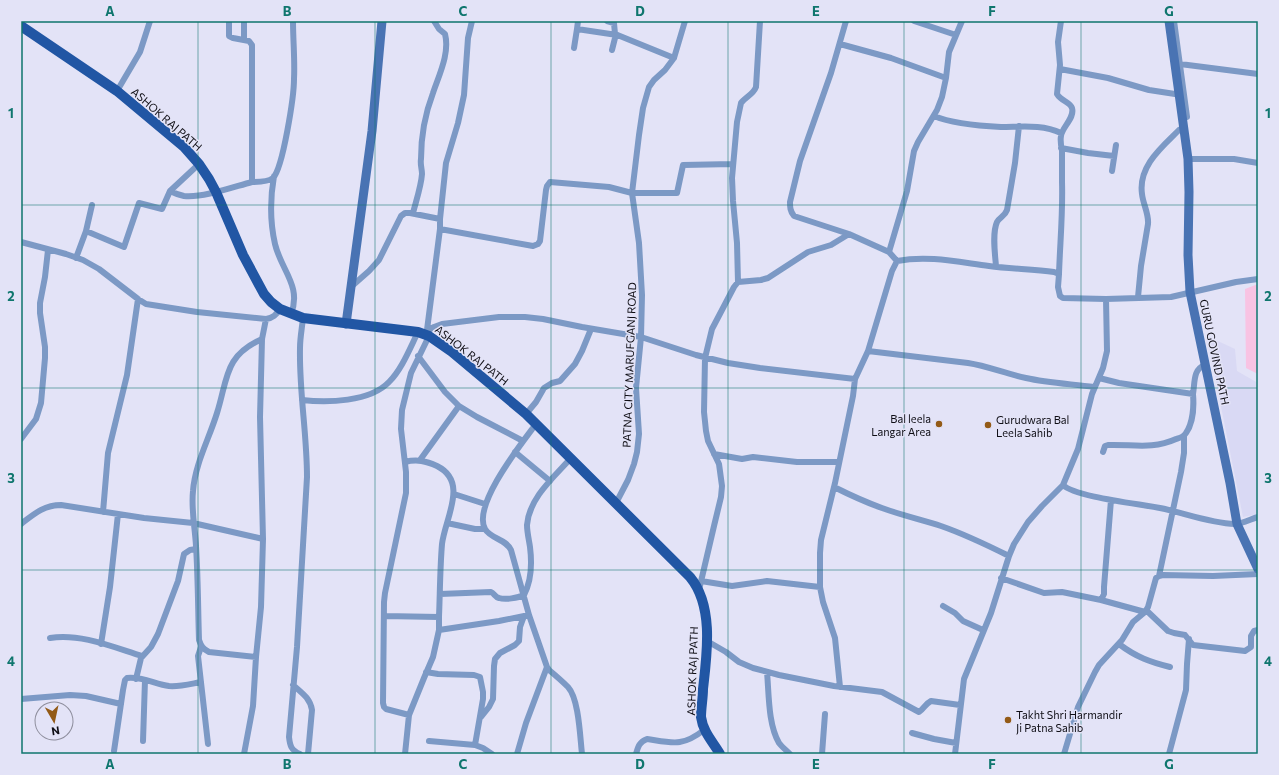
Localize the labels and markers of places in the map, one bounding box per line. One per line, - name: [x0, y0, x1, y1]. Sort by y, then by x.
- place label: Bal leela Langar Area: [871, 412, 931, 438]
- place label: Gurudwara Bal Leela Sahib: [996, 413, 1069, 439]
- marker: Bal leela Langar Area: [934, 419, 944, 429]
- marker: Gurudwara Bal Leela Sahib: [983, 420, 993, 430]
- place label: Takht Shri Harmandir Ji Patna Sahib: [1016, 708, 1123, 735]
- marker: Takht Shri Harmandir Ji Patna Sahib: [1003, 715, 1013, 725]

